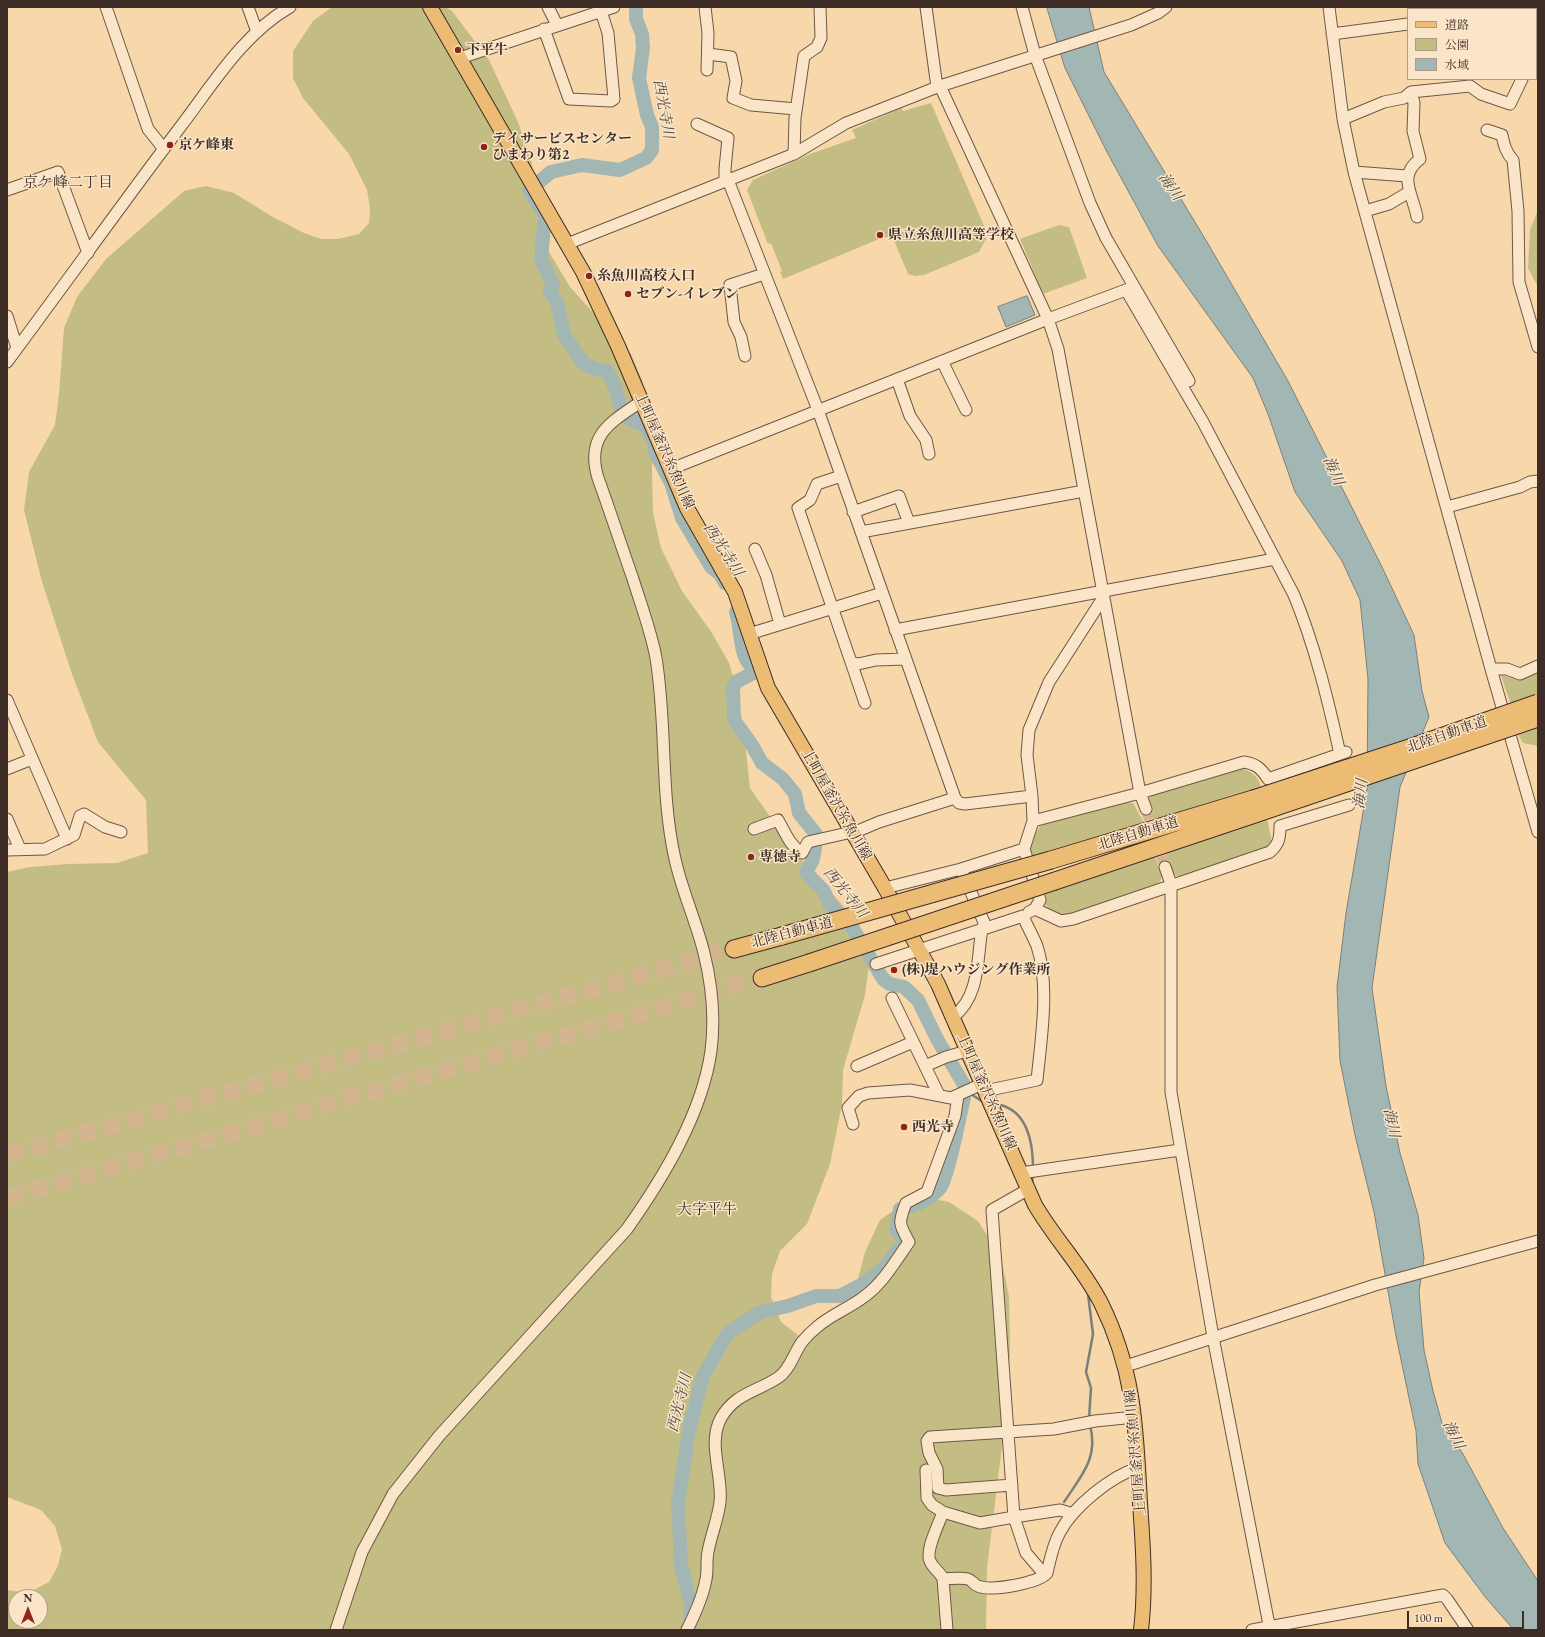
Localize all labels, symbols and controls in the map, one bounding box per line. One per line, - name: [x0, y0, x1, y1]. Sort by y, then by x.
- legend: [1407, 8, 1537, 80]
- text: 道路: [1445, 17, 1469, 33]
- text: 公園: [1445, 37, 1469, 53]
- place label: 下平牛: [466, 42, 508, 58]
- marker: 下平牛: [453, 45, 463, 55]
- text: 水域: [1445, 57, 1469, 73]
- water label: 西光寺川: [649, 78, 677, 140]
- place label: デイサービスセンター ひまわり第2: [492, 131, 632, 164]
- place label: 京ケ峰東: [178, 137, 234, 153]
- marker: 京ケ峰東: [165, 140, 175, 150]
- marker: デイサービスセンター ひまわり第2: [479, 142, 489, 152]
- water label: 海川: [1154, 170, 1186, 204]
- district label: 京ケ峰二丁目: [23, 174, 113, 192]
- place label: 県立糸魚川高等学校: [888, 227, 1014, 243]
- marker: 県立糸魚川高等学校: [875, 230, 885, 240]
- place label: 糸魚川高校入口: [597, 268, 695, 284]
- marker: 糸魚川高校入口: [584, 271, 594, 281]
- place label: セブン-イレブン: [636, 286, 738, 302]
- marker: セブン-イレブン: [623, 289, 633, 299]
- street label: 上町屋釜沢糸魚川線: [631, 390, 697, 512]
- water label: 海川: [1319, 454, 1347, 488]
- water label: 西光寺川: [699, 520, 747, 580]
- street label: 北陸自動車道: [1405, 713, 1489, 757]
- street label: 上町屋釜沢糸魚川線: [797, 746, 875, 864]
- water label: 海川: [1350, 778, 1372, 810]
- street label: 北陸自動車道: [1095, 814, 1181, 854]
- place label: 専徳寺: [759, 849, 801, 865]
- marker: 専徳寺: [746, 852, 756, 862]
- water label: 西光寺川: [819, 864, 871, 922]
- street label: 北陸自動車道: [749, 914, 835, 952]
- place label: (株)堤ハウジング作業所: [902, 962, 1051, 978]
- marker: (株)堤ハウジング作業所: [889, 965, 899, 975]
- street label: 上町屋釜沢糸魚川線: [953, 1031, 1019, 1153]
- water label: 海川: [1379, 1106, 1403, 1140]
- place label: 西光寺: [912, 1119, 954, 1135]
- marker: 西光寺: [899, 1122, 909, 1132]
- district label: 大字平牛: [677, 1201, 737, 1219]
- water label: 西光寺川: [664, 1372, 696, 1434]
- street label: 上町屋釜沢糸魚川線: [1122, 1389, 1150, 1515]
- water label: 海川: [1438, 1418, 1468, 1452]
- north arrow: [8, 1589, 48, 1629]
- text: N: [24, 1591, 32, 1605]
- scale bar: [1409, 1603, 1526, 1629]
- text: 100 m: [1414, 1610, 1443, 1626]

